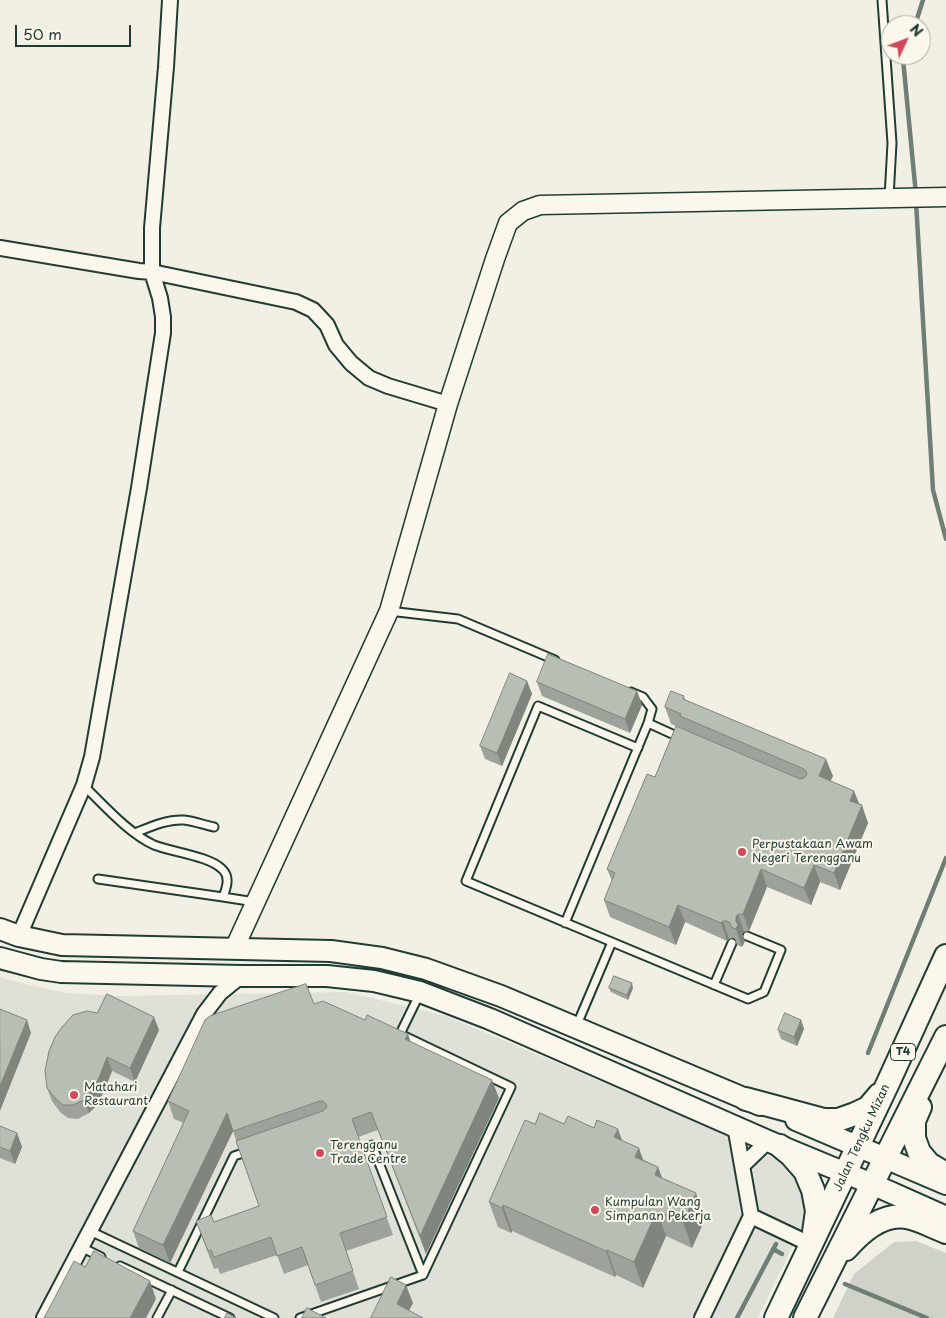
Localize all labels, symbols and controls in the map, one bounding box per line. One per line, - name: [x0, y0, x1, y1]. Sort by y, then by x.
- scale bar: [18, 15, 134, 47]
- north arrow: [881, 15, 931, 65]
- text: N: [905, 19, 928, 41]
- text: 50 m: [23, 22, 62, 45]
- place label: Perpustakaan Awam Negeri Terengganu: [752, 838, 873, 866]
- marker: Perpustakaan Awam Negeri Terengganu: [736, 846, 748, 858]
- road number: T4: [890, 1044, 916, 1060]
- place label: Matahari Restaurant: [84, 1081, 148, 1109]
- street label: Jalan Tengku Mizan: [831, 1082, 893, 1194]
- marker: Matahari Restaurant: [68, 1089, 80, 1101]
- place label: Terengganu Trade Centre: [330, 1139, 407, 1167]
- marker: Terengganu Trade Centre: [314, 1147, 326, 1159]
- place label: Kumpulan Wang Simpanan Pekerja: [605, 1196, 711, 1224]
- marker: Kumpulan Wang Simpanan Pekerja: [589, 1204, 601, 1216]

